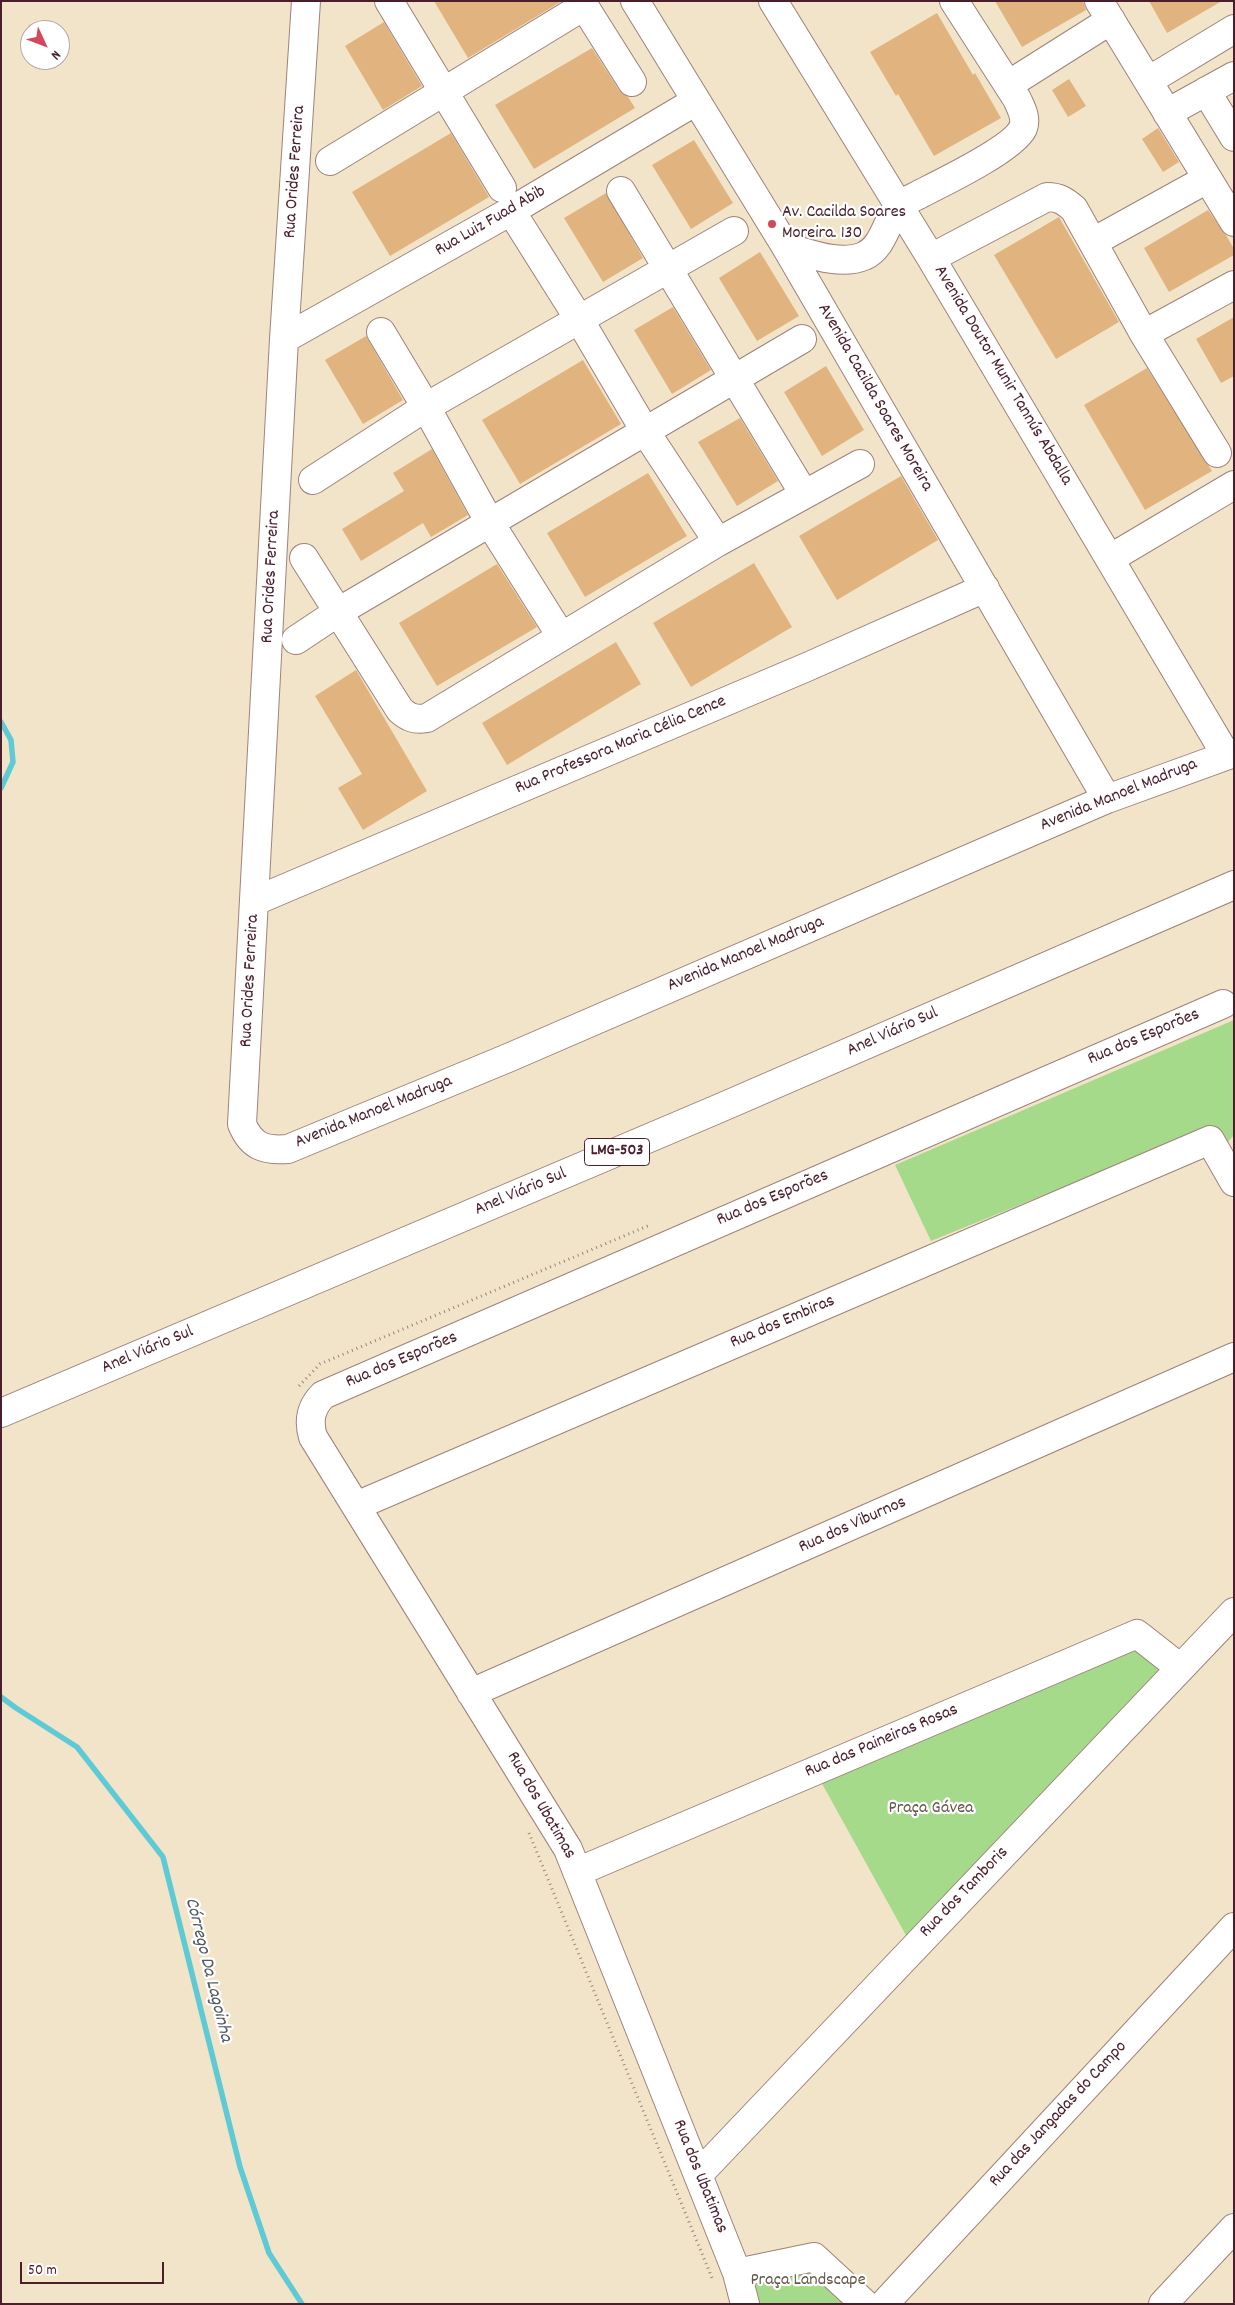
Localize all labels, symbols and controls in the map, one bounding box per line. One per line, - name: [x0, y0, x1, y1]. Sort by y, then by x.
- north arrow: [20, 20, 70, 70]
- text: N: [46, 45, 65, 64]
- street label: Rua Orides Ferreira: [281, 105, 311, 239]
- street label: Rua Luiz Fuad Abib: [432, 182, 550, 262]
- place label: Av. Cacilda Soares Moreira. 130: [782, 203, 906, 245]
- marker: Av. Cacilda Soares Moreira. 130: [766, 218, 778, 230]
- street label: Avenida Doutor Munir Tannús Abdalla: [928, 262, 1076, 490]
- street label: Avenida Cacilda Soares Moreira: [811, 300, 937, 496]
- street label: Rua Orides Ferreira: [258, 510, 286, 644]
- street label: Rua Professora Maria Célia Cence: [512, 692, 730, 800]
- street label: Avenida Manoel Madruga: [1037, 755, 1201, 837]
- street label: Avenida Manoel Madruga: [665, 912, 827, 998]
- street label: Rua Orides Ferreira: [237, 914, 265, 1048]
- street label: Anel Viário Sul: [844, 1003, 942, 1063]
- street label: Rua dos Esporões: [1085, 1005, 1203, 1071]
- street label: Avenida Manoel Madruga: [292, 1072, 456, 1154]
- road number: LMG-503: [584, 1138, 650, 1166]
- street label: Anel Viário Sul: [472, 1164, 570, 1222]
- street label: Rua dos Esporões: [714, 1166, 832, 1232]
- street label: Rua dos Embiras: [727, 1291, 839, 1355]
- street label: Anel Viário Sul: [99, 1322, 197, 1380]
- street label: Rua dos Esporões: [343, 1328, 461, 1394]
- street label: Rua dos Viburnos: [796, 1493, 910, 1559]
- street label: Rua das Paineiras Rosas: [802, 1700, 962, 1784]
- street label: Rua dos Ubatimas: [501, 1748, 579, 1864]
- park label: Praça Gávea: [888, 1799, 974, 1821]
- street label: Rua dos Tamboris: [916, 1843, 1014, 1943]
- water label: Córrego Da Lagoinha: [178, 1896, 236, 2044]
- street label: Rua das Jangadas do Campo: [985, 2037, 1133, 2193]
- street label: Rua dos Ubatimas: [666, 2117, 732, 2237]
- scale bar: [22, 2252, 166, 2284]
- text: 50 m: [28, 2260, 57, 2282]
- park label: Praça Landscape: [750, 2271, 866, 2293]

